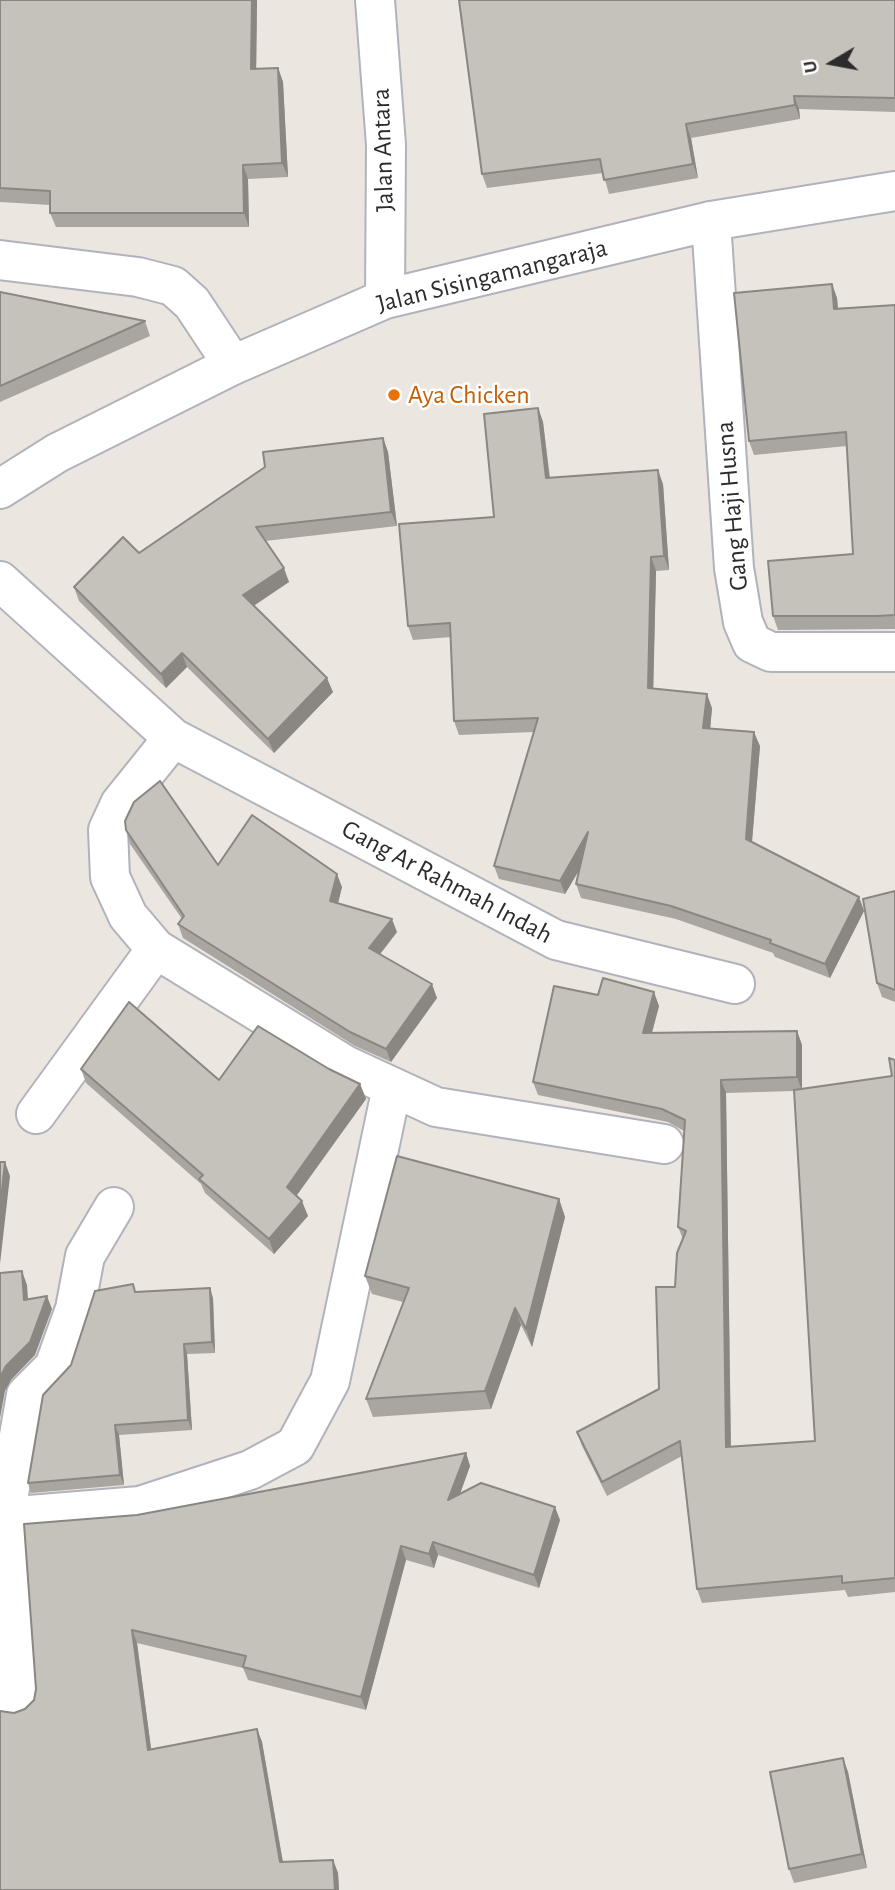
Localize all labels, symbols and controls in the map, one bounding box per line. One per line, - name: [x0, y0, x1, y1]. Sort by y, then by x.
- north arrow: [797, 28, 867, 98]
- text: U: [800, 59, 821, 74]
- street label: Jalan Antara: [365, 88, 401, 212]
- street label: Jalan Sisingamangaraja: [373, 232, 611, 320]
- place label: Aya Chicken: [408, 379, 530, 411]
- marker: Aya Chicken: [386, 387, 402, 403]
- street label: Gang Haji Husna: [709, 420, 755, 592]
- street label: Gang Ar Rahmah Indah: [336, 813, 558, 951]

